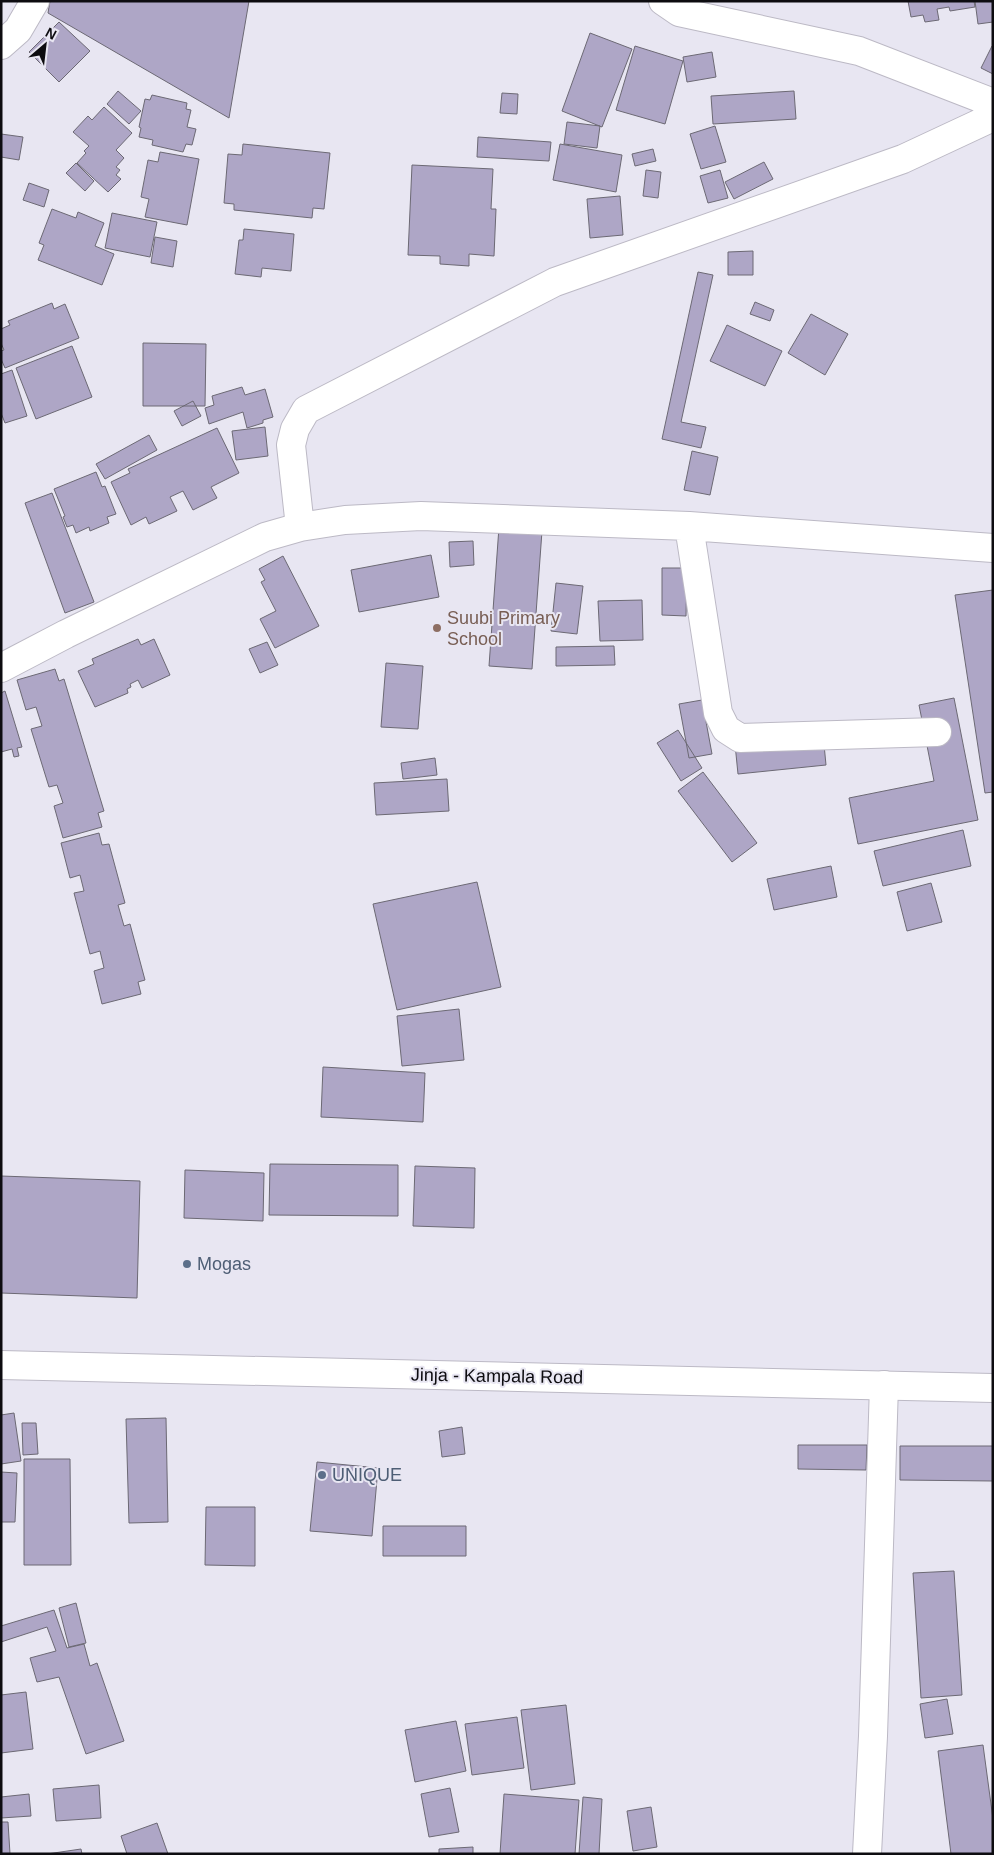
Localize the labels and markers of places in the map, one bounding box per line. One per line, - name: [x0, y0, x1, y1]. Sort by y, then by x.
- place label: Suubi Primary School: [447, 608, 560, 649]
- marker: Suubi Primary School: [431, 622, 443, 634]
- place label: Mogas: [197, 1254, 251, 1274]
- marker: Mogas: [181, 1258, 193, 1270]
- place label: UNIQUE: [332, 1465, 402, 1485]
- marker: UNIQUE: [316, 1469, 328, 1481]

